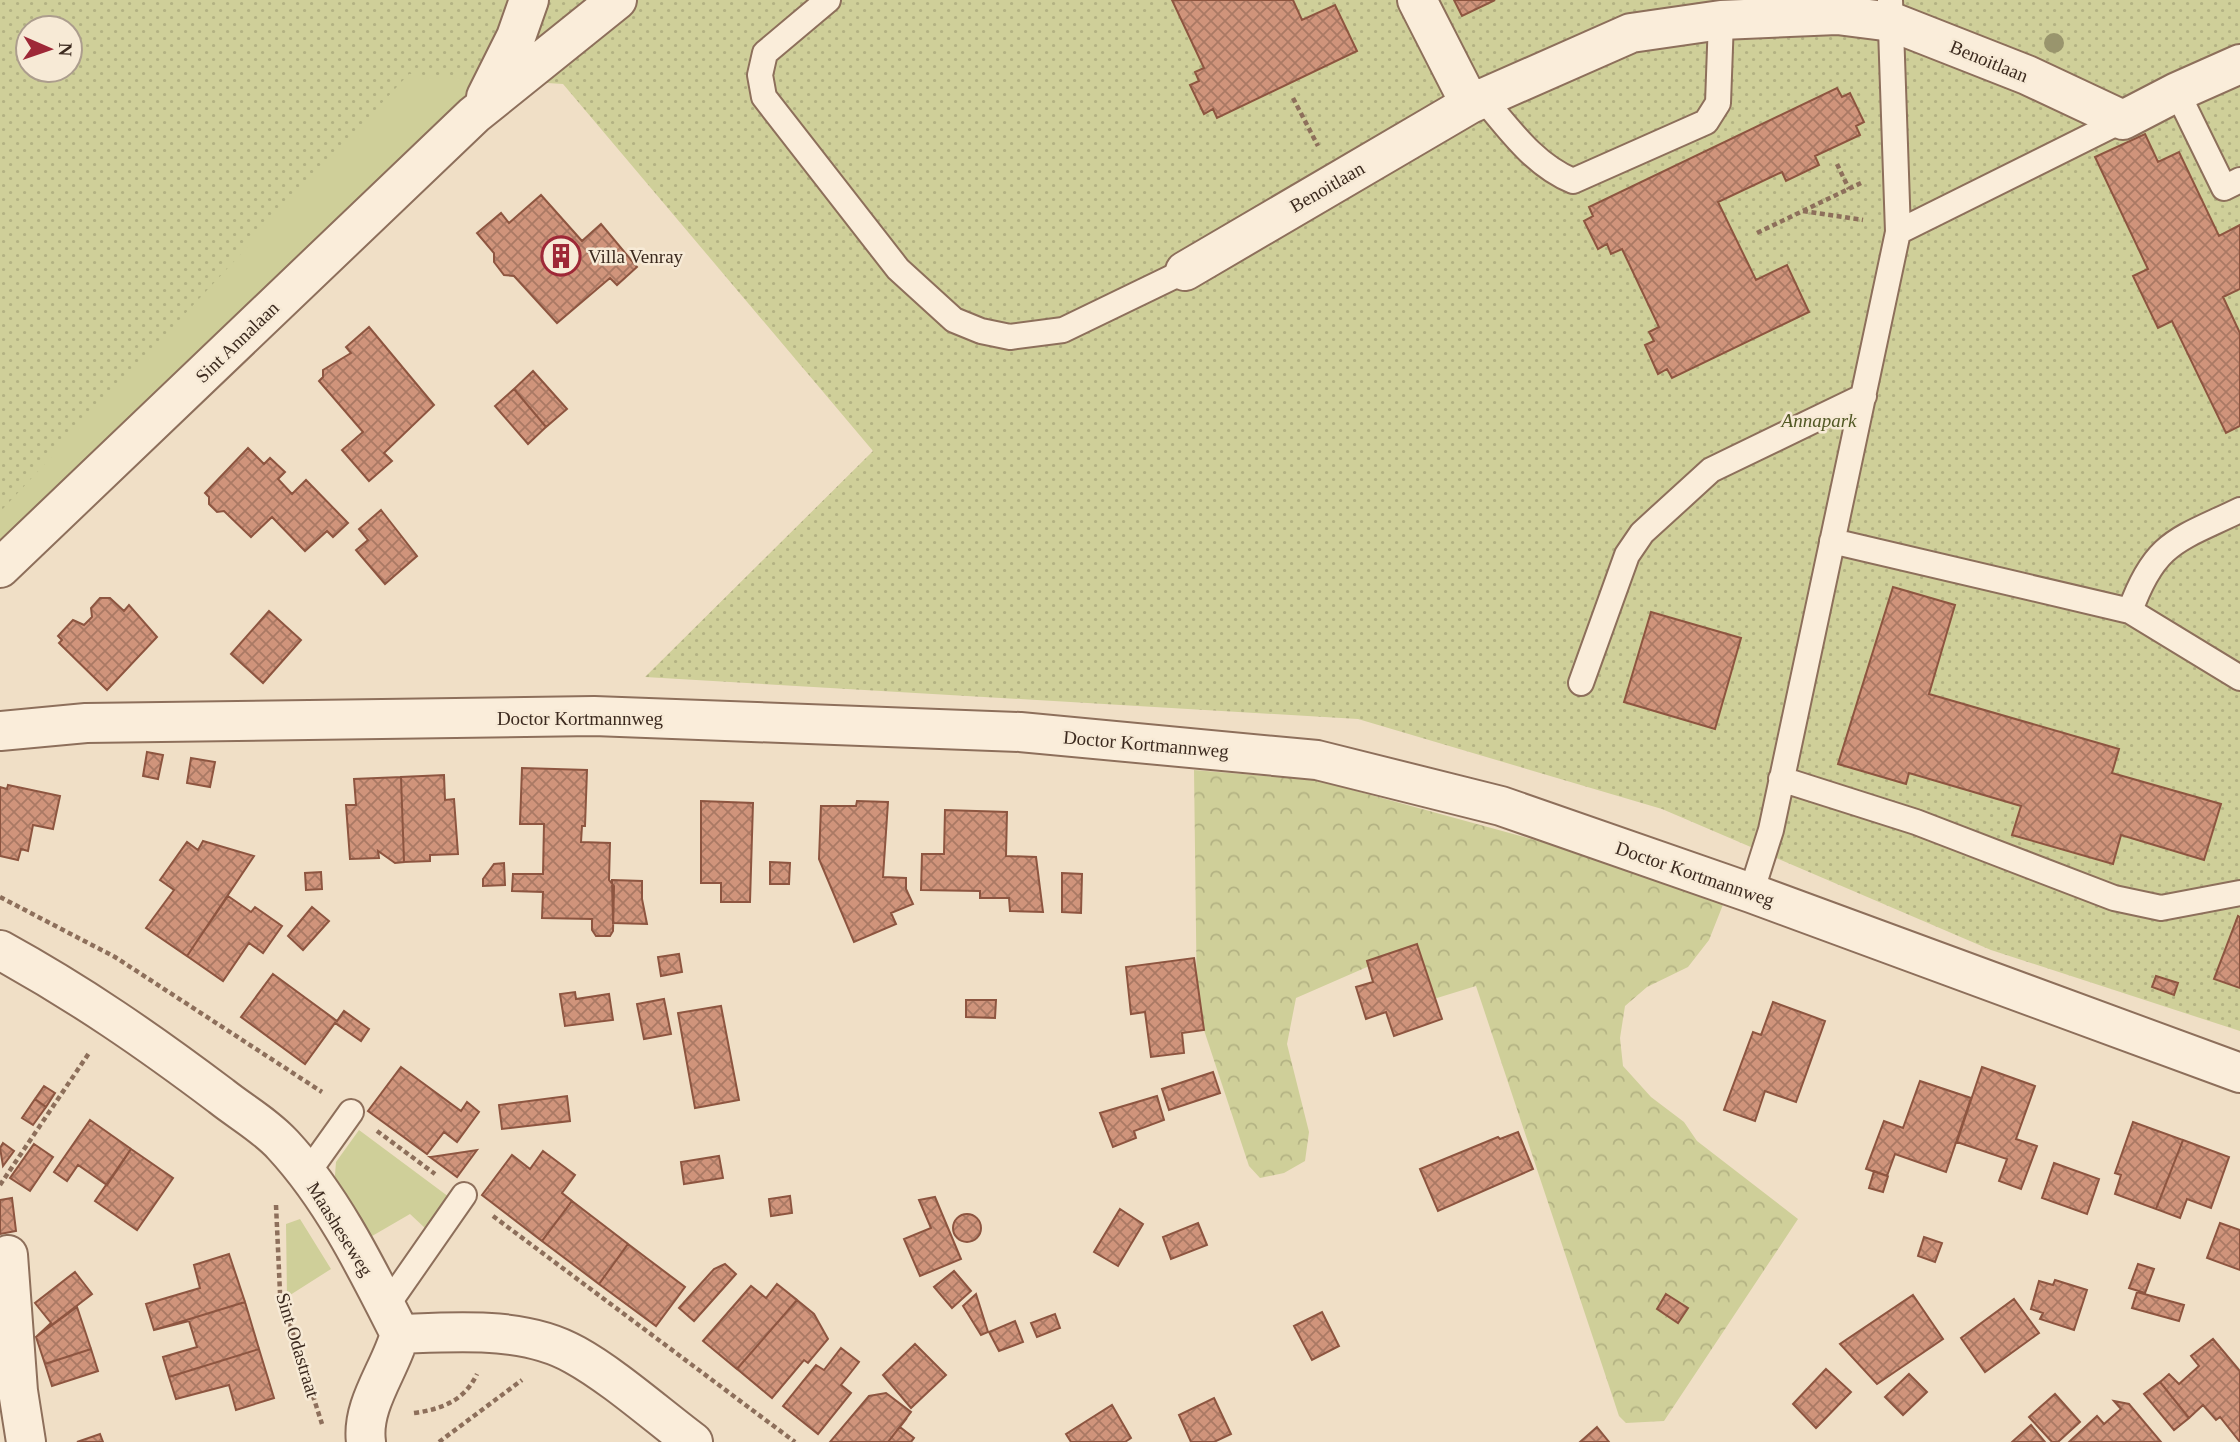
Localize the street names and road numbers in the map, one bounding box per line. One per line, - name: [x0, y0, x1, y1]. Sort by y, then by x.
- street label: Benoitlaan: [1947, 36, 2032, 86]
- street label: Benoitlaan: [1286, 157, 1368, 217]
- street label: Sint Annalaan: [191, 297, 283, 387]
- street label: Doctor Kortmannweg: [497, 708, 664, 729]
- street label: Doctor Kortmannweg: [1062, 726, 1230, 762]
- street label: Doctor Kortmannweg: [1613, 837, 1777, 911]
- street label: Maasheseweg: [303, 1178, 377, 1280]
- street label: Sint Odastraat: [272, 1290, 324, 1400]

